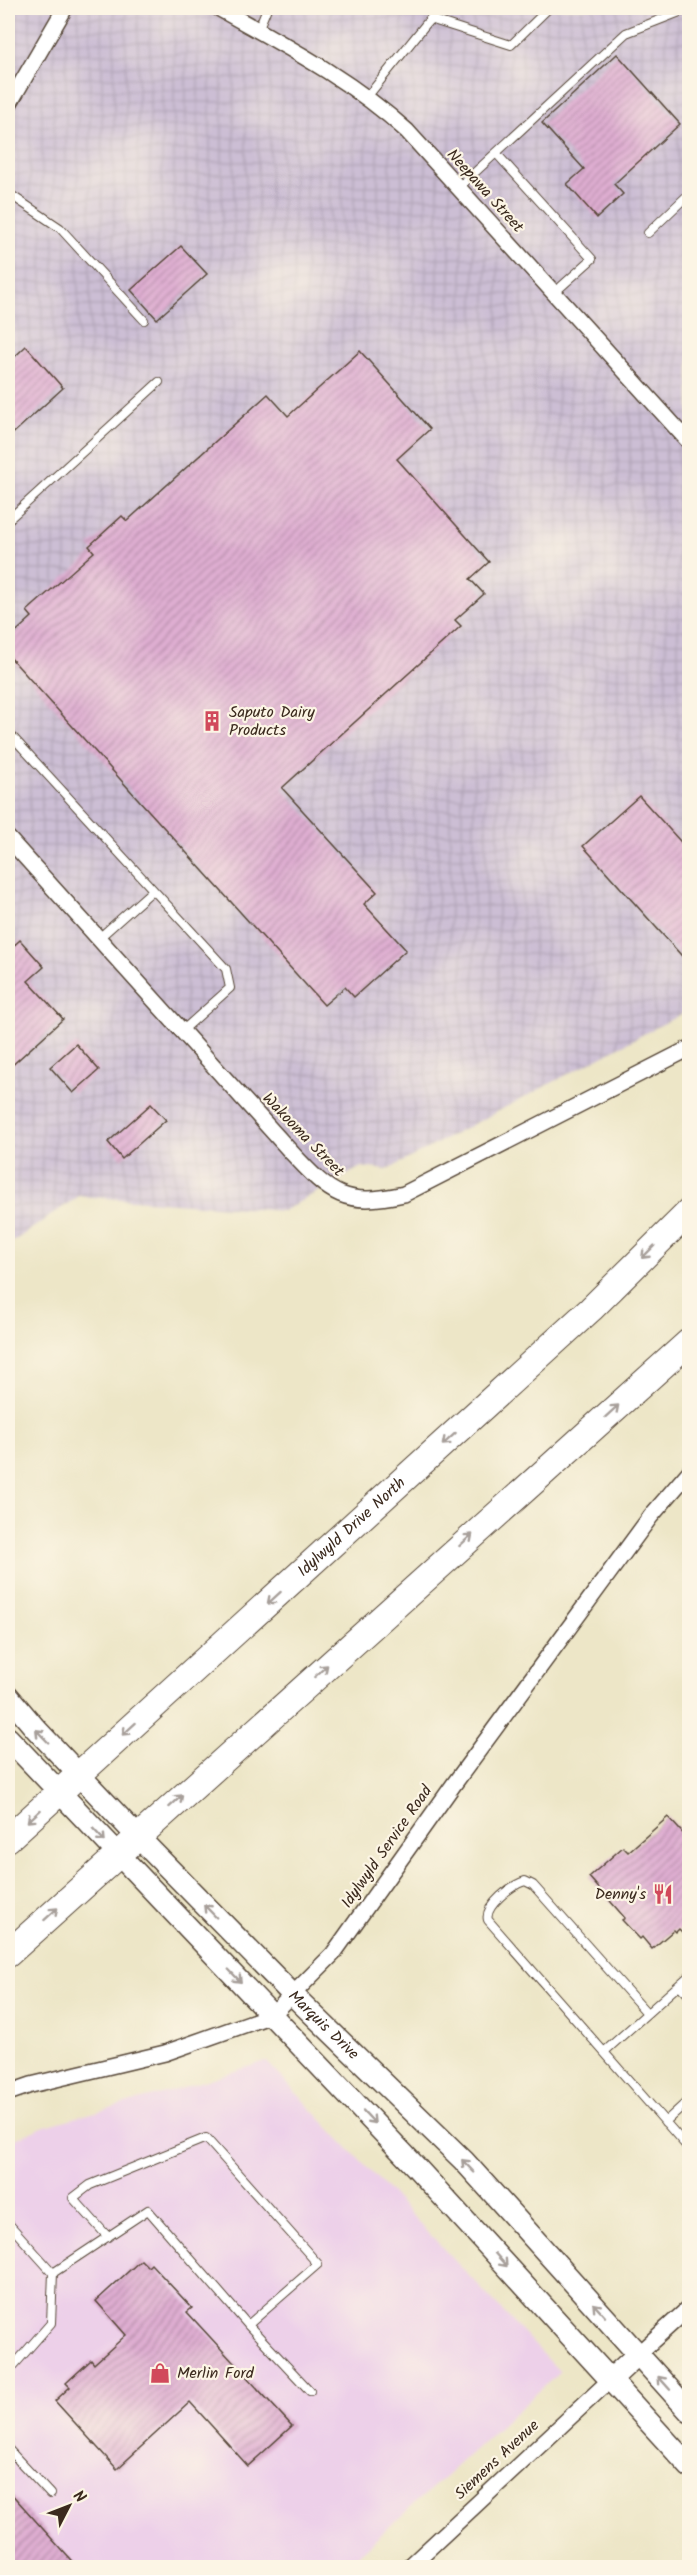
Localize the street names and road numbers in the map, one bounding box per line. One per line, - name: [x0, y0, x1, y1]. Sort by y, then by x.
- street label: Neepawa Street: [440, 143, 530, 239]
- street label: Wakooma Street: [256, 1087, 350, 1184]
- street label: Idylwyld Drive North: [291, 1471, 411, 1583]
- street label: Idylwyld Service Road: [335, 1779, 439, 1914]
- street label: Marquis Drive: [282, 1984, 365, 2066]
- street label: Siemens Avenue: [449, 2414, 545, 2506]

